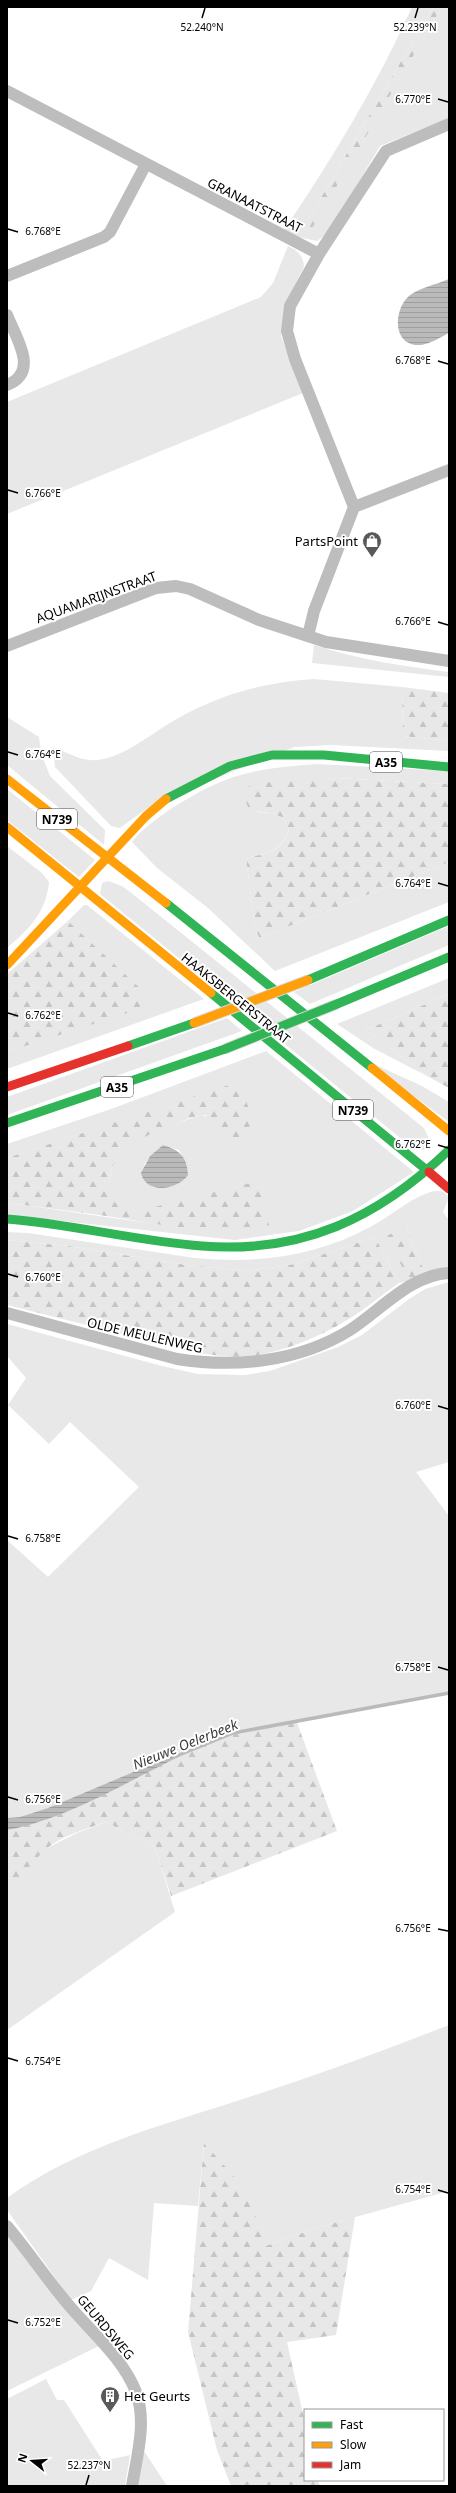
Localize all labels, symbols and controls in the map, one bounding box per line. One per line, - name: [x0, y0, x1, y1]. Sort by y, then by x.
- text: 52.240°N: [180, 20, 224, 34]
- text: 52.239°N: [393, 20, 437, 34]
- text: 6.770°E: [395, 92, 431, 106]
- street label: GRANAATSTRAAT: [205, 173, 306, 237]
- text: 6.768°E: [25, 224, 61, 238]
- text: 6.768°E: [395, 353, 431, 367]
- text: 6.766°E: [25, 486, 61, 500]
- shop icon: PartsPoint: [361, 530, 383, 558]
- place label: PartsPoint: [295, 532, 358, 550]
- street label: AQUAMARIJNSTRAAT: [33, 567, 160, 627]
- text: 6.766°E: [395, 614, 431, 628]
- text: 6.764°E: [25, 747, 61, 761]
- road number: A35: [370, 752, 402, 772]
- road number: N739: [37, 809, 77, 829]
- text: 6.764°E: [395, 876, 431, 890]
- street label: HAAKSBERGERSTRAAT: [178, 948, 295, 1048]
- text: 6.762°E: [25, 1008, 61, 1022]
- road number: A35: [101, 1077, 133, 1097]
- road number: N739: [333, 1100, 373, 1120]
- text: 6.762°E: [395, 1137, 431, 1151]
- text: 6.760°E: [25, 1270, 61, 1284]
- street label: OLDE MEULENWEG: [85, 1313, 205, 1357]
- text: 6.760°E: [395, 1398, 431, 1412]
- text: 6.758°E: [25, 1531, 61, 1545]
- text: 6.758°E: [395, 1660, 431, 1674]
- water label: Nieuwe Oelerbeek: [130, 1714, 241, 1774]
- text: 6.756°E: [25, 1792, 61, 1806]
- text: 6.756°E: [395, 1921, 431, 1935]
- text: 6.754°E: [25, 2054, 61, 2068]
- text: 6.754°E: [395, 2182, 431, 2196]
- street label: GEURDSWEG: [73, 2291, 139, 2363]
- text: 6.752°E: [25, 2315, 61, 2329]
- building icon: Het Geurts: [99, 2385, 121, 2413]
- place label: Het Geurts: [124, 2387, 190, 2405]
- legend: [304, 2409, 444, 2481]
- text: Fast: [340, 2416, 364, 2433]
- text: Slow: [340, 2436, 367, 2453]
- north arrow: [12, 2441, 52, 2481]
- text: N: [13, 2451, 30, 2464]
- text: Jam: [339, 2456, 361, 2473]
- text: 52.237°N: [67, 2458, 111, 2472]

